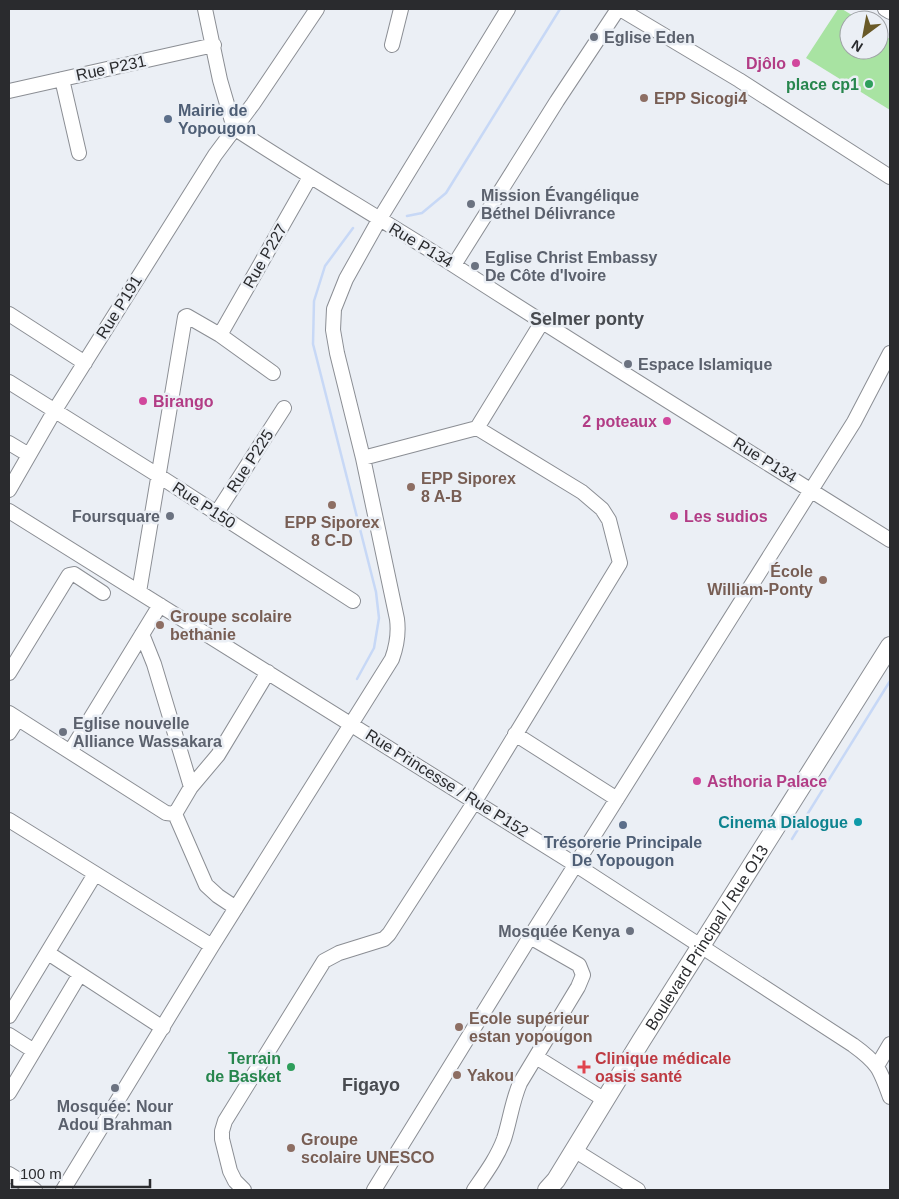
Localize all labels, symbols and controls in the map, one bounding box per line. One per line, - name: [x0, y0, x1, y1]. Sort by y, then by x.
- north arrow: [839, 10, 889, 60]
- place label: Eglise Eden: [604, 29, 695, 46]
- marker: Eglise Eden: [588, 31, 600, 43]
- text: N: [849, 37, 866, 55]
- street label: Rue P231: [74, 52, 148, 84]
- place label: Djôlo: [746, 55, 786, 72]
- marker: Djôlo: [790, 57, 802, 69]
- place label: place cp1: [786, 76, 859, 93]
- marker: place cp1: [863, 78, 875, 90]
- place label: EPP Sicogi4: [654, 90, 747, 107]
- marker: EPP Sicogi4: [638, 92, 650, 104]
- place label: Mairie de Yopougon: [178, 102, 256, 137]
- marker: Mairie de Yopougon: [162, 113, 174, 125]
- place label: Mission Évangélique Béthel Délivrance: [481, 186, 639, 222]
- marker: Mission Évangélique Béthel Délivrance: [465, 198, 477, 210]
- street label: Rue P134: [386, 219, 456, 271]
- street label: Rue P227: [240, 221, 290, 291]
- place label: Eglise Christ Embassy De Côte d'Ivoire: [485, 249, 658, 284]
- marker: Eglise Christ Embassy De Côte d'Ivoire: [469, 260, 481, 272]
- street label: Rue P191: [93, 272, 145, 342]
- district label: Selmer ponty: [530, 309, 644, 329]
- place label: Espace Islamique: [638, 356, 772, 373]
- marker: Espace Islamique: [622, 358, 634, 370]
- place label: Birango: [153, 393, 214, 410]
- marker: Birango: [137, 395, 149, 407]
- place label: 2 poteaux: [582, 413, 657, 430]
- marker: 2 poteaux: [661, 415, 673, 427]
- street label: Rue P225: [223, 426, 277, 495]
- street label: Rue P134: [730, 434, 800, 486]
- place label: EPP Siporex 8 A-B: [421, 470, 516, 505]
- street label: Rue P150: [170, 478, 239, 532]
- marker: EPP Siporex 8 A-B: [405, 481, 417, 493]
- marker: EPP Siporex 8 C-D: [326, 499, 338, 511]
- place label: Foursquare: [72, 508, 160, 525]
- place label: Les sudios: [684, 508, 768, 525]
- marker: Foursquare: [164, 510, 176, 522]
- marker: Les sudios: [668, 510, 680, 522]
- place label: EPP Siporex 8 C-D: [285, 514, 380, 549]
- place label: École William-Ponty: [707, 562, 813, 598]
- marker: École William-Ponty: [817, 574, 829, 586]
- place label: Groupe scolaire bethanie: [170, 608, 292, 643]
- marker: Groupe scolaire bethanie: [154, 619, 166, 631]
- place label: Eglise nouvelle Alliance Wassakara: [73, 715, 222, 750]
- marker: Eglise nouvelle Alliance Wassakara: [57, 726, 69, 738]
- street label: Rue Princesse / Rue P152: [363, 726, 532, 840]
- place label: Asthoria Palace: [707, 773, 827, 790]
- marker: Asthoria Palace: [691, 775, 703, 787]
- place label: Cinema Dialogue: [718, 814, 848, 831]
- marker: Cinema Dialogue: [852, 816, 864, 828]
- marker: Trésorerie Principale De Yopougon: [617, 819, 629, 831]
- place label: Trésorerie Principale De Yopougon: [544, 834, 702, 869]
- street label: Boulevard Principal / Rue O13: [642, 842, 771, 1033]
- place label: Mosquée Kenya: [498, 923, 620, 940]
- marker: Mosquée Kenya: [624, 925, 636, 937]
- place label: Ecole supérieur estan yopougon: [469, 1010, 593, 1045]
- marker: Ecole supérieur estan yopougon: [453, 1021, 465, 1033]
- place label: Terrain de Basket: [205, 1050, 282, 1085]
- place label: Clinique médicale oasis santé: [595, 1050, 731, 1085]
- marker: Clinique médicale oasis santé: [577, 1060, 591, 1074]
- marker: Terrain de Basket: [285, 1061, 297, 1073]
- place label: Yakou: [467, 1067, 514, 1084]
- marker: Yakou: [451, 1069, 463, 1081]
- district label: Figayo: [342, 1075, 400, 1095]
- marker: Mosquée: Nour Adou Brahman: [109, 1082, 121, 1094]
- place label: Mosquée: Nour Adou Brahman: [57, 1098, 173, 1133]
- place label: Groupe scolaire UNESCO: [301, 1131, 434, 1166]
- marker: Groupe scolaire UNESCO: [285, 1142, 297, 1154]
- scale bar: [12, 1156, 150, 1188]
- text: 100 m: [20, 1165, 62, 1182]

